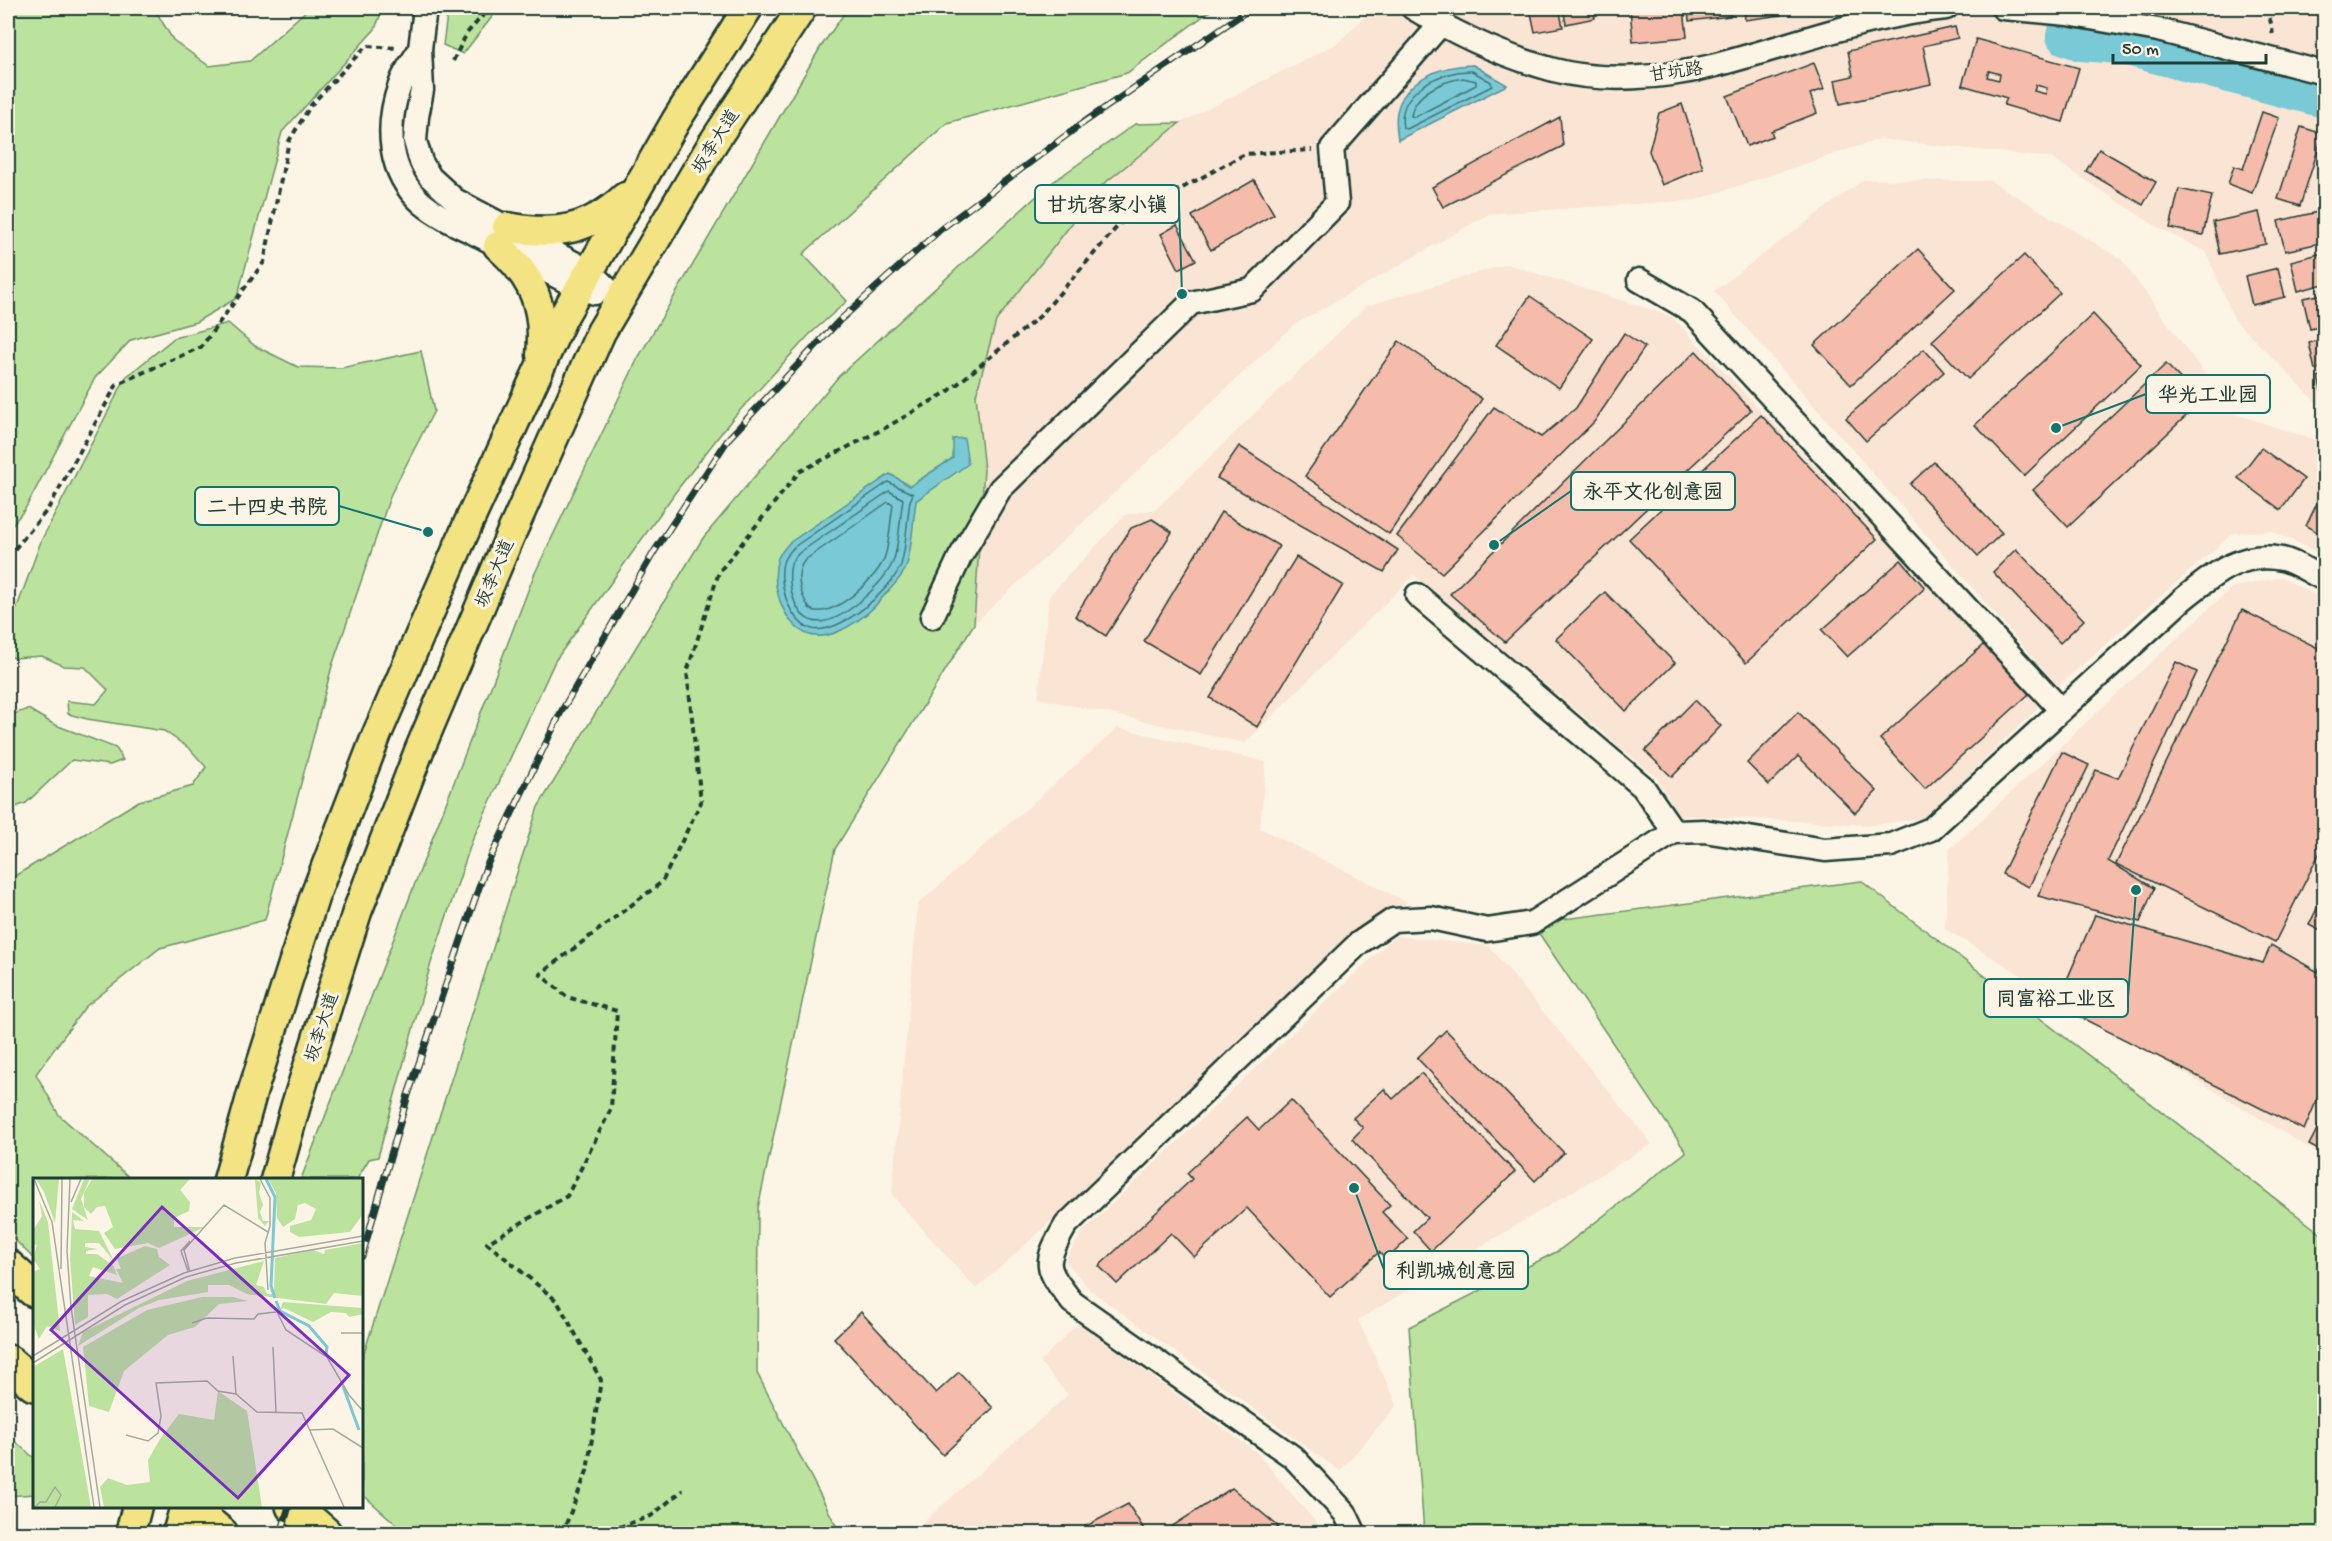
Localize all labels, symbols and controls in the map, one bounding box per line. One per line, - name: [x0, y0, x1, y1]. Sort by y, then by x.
- scale bar: [2113, 27, 2266, 65]
- text: 50 m: [2122, 40, 2159, 61]
- street label: 甘坑路: [1648, 58, 1705, 88]
- street label: 坂李大道: [688, 106, 745, 178]
- callout: 甘坑客家小镇: [1035, 185, 1179, 223]
- text: 甘坑客家小镇: [1047, 194, 1167, 219]
- callout: 华光工业园: [2146, 375, 2270, 413]
- text: 华光工业园: [2158, 384, 2258, 409]
- callout: 永平文化创意园: [1571, 472, 1735, 510]
- text: 永平文化创意园: [1583, 481, 1723, 506]
- callout: 二十四史书院: [195, 487, 339, 525]
- text: 二十四史书院: [207, 496, 327, 521]
- street label: 坂李大道: [472, 536, 520, 611]
- callout: 同富裕工业区: [1984, 979, 2128, 1017]
- text: 同富裕工业区: [1996, 988, 2116, 1013]
- street label: 坂李大道: [301, 990, 344, 1065]
- inset map: [33, 1178, 363, 1508]
- callout: 利凯城创意园: [1384, 1251, 1528, 1289]
- text: 利凯城创意园: [1396, 1260, 1516, 1285]

